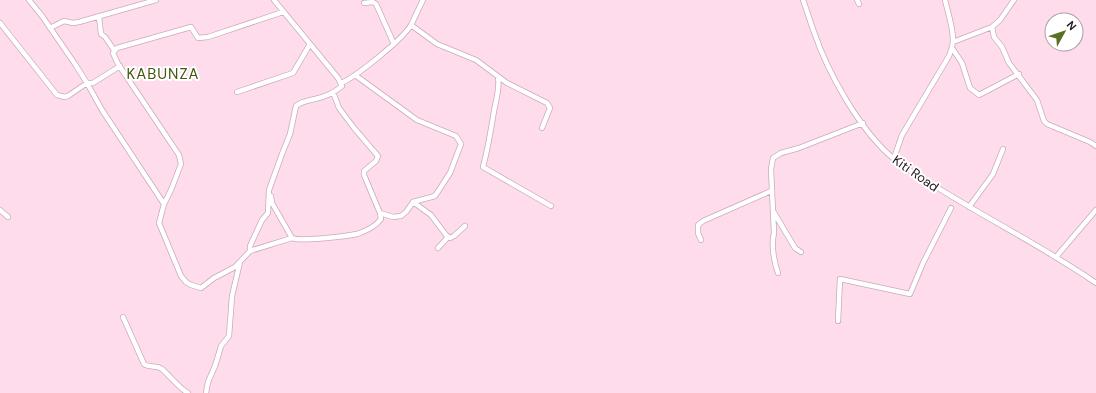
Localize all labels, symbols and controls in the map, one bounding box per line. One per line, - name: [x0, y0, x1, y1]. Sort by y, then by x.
- north arrow: [1044, 12, 1084, 52]
- text: N: [1064, 18, 1080, 33]
- district label: KABUNZA: [126, 64, 200, 84]
- street label: Kiti Road: [889, 151, 942, 195]

